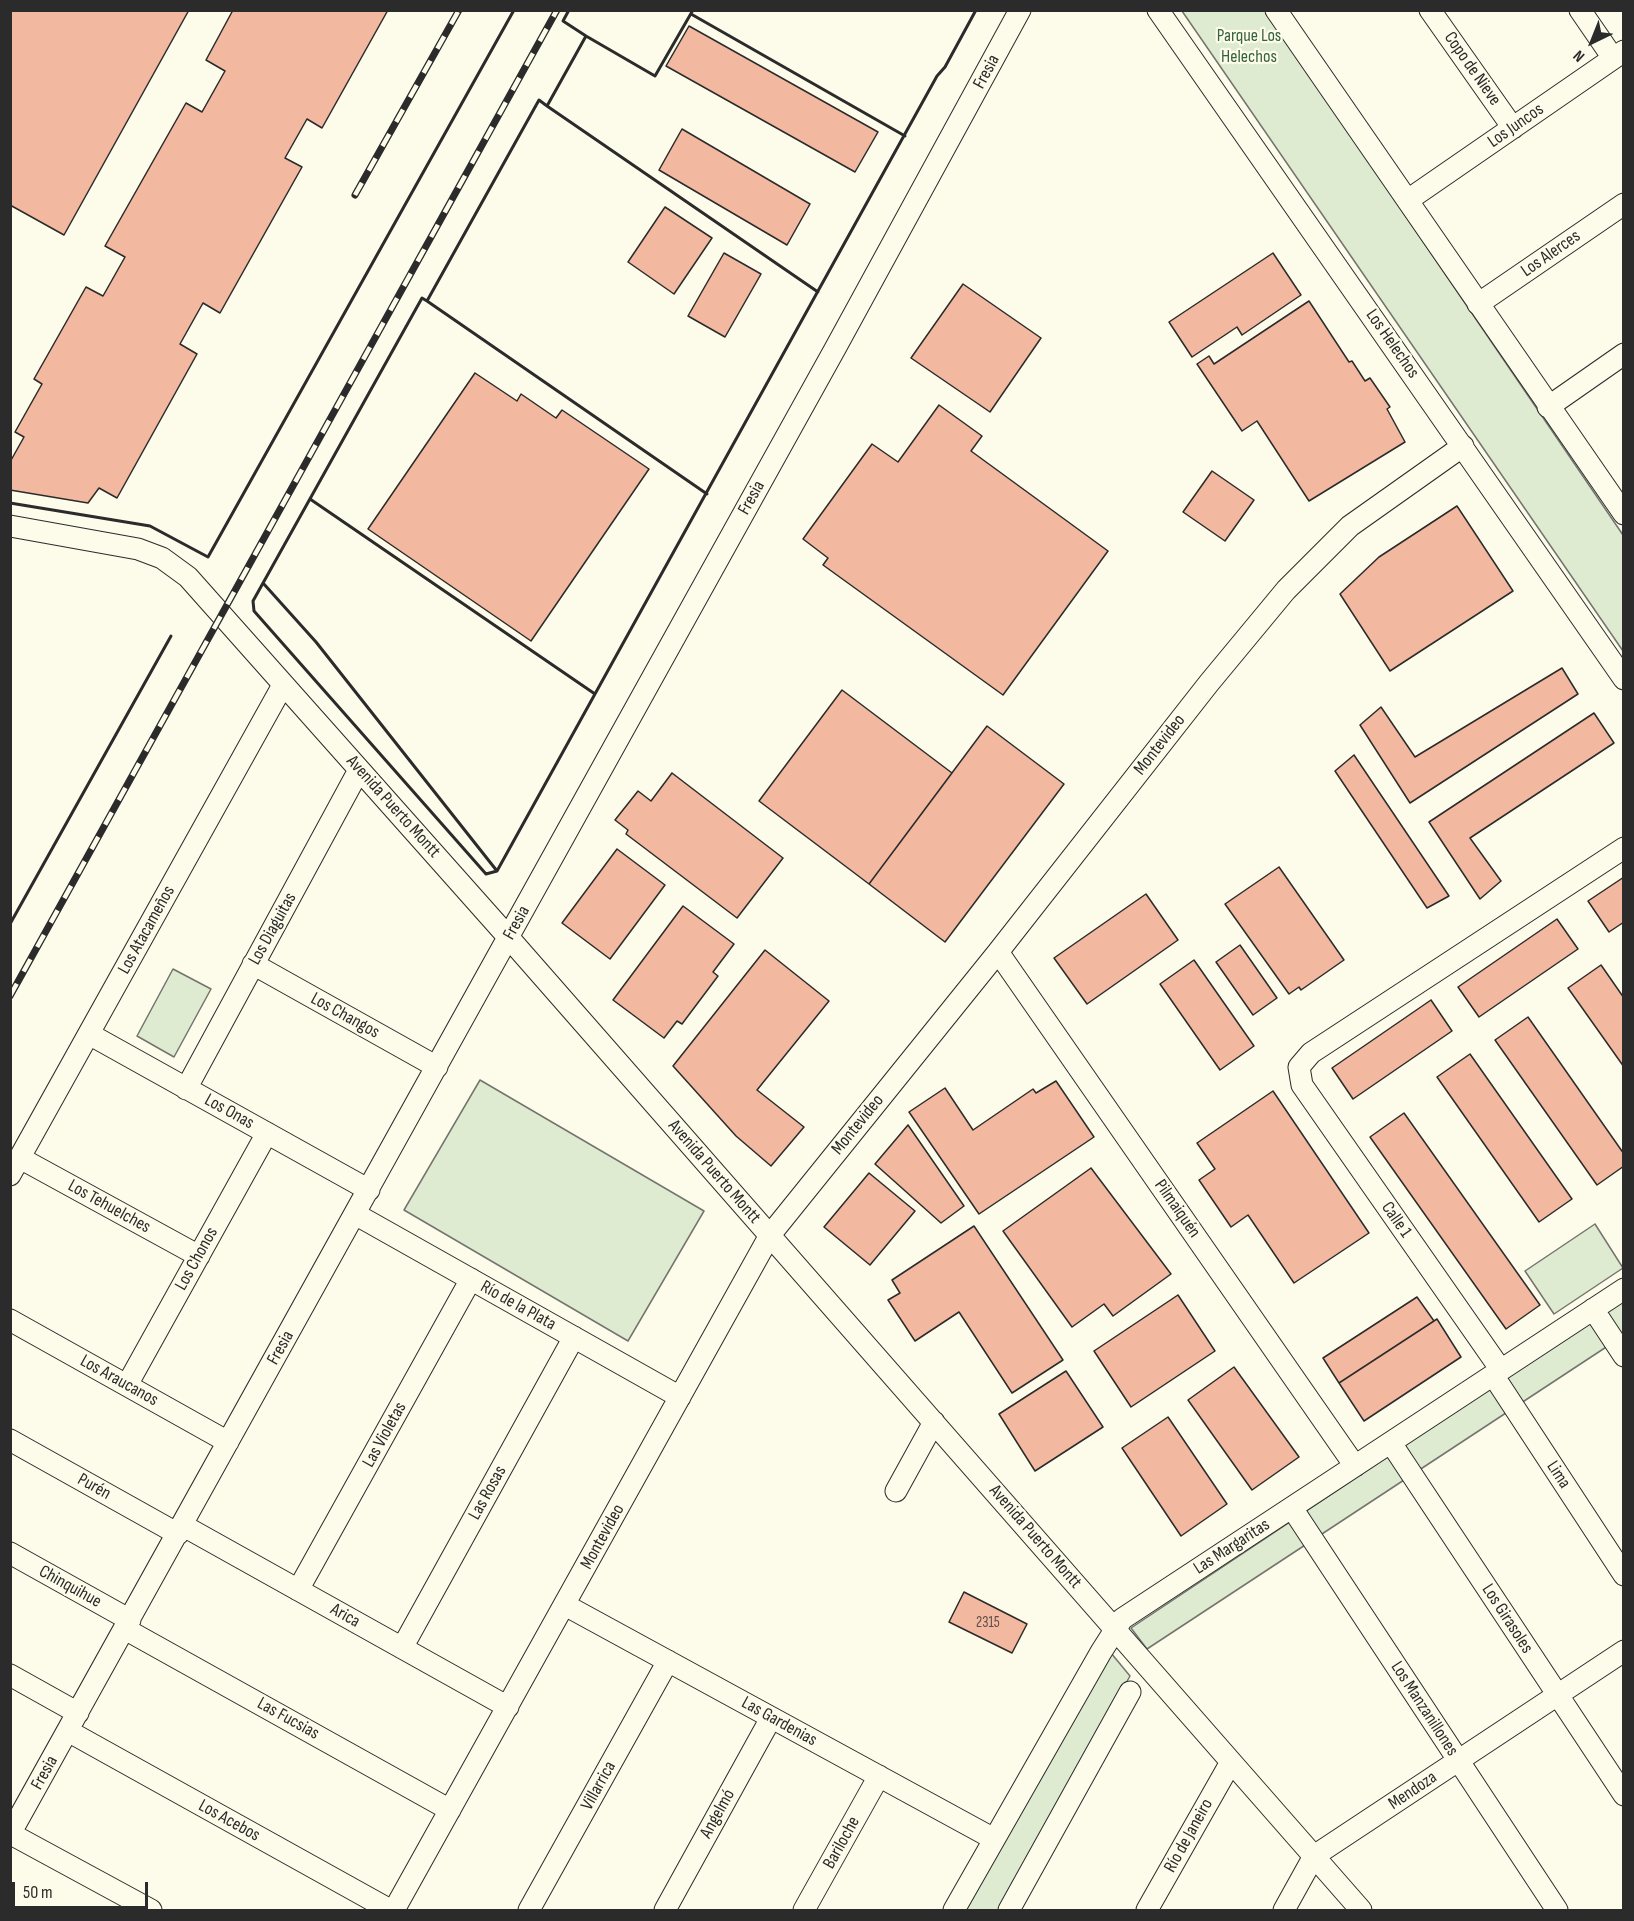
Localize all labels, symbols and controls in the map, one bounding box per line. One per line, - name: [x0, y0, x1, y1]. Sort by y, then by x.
- north arrow: [1562, 12, 1622, 72]
- park label: Parque Los Helechos: [1217, 25, 1281, 68]
- street label: Copo de Nieve: [1439, 28, 1505, 110]
- text: N: [1570, 46, 1589, 65]
- street label: Fresia: [969, 51, 1005, 93]
- street label: Los Juncos: [1484, 99, 1548, 153]
- street label: Los Alerces: [1517, 226, 1585, 282]
- street label: Los Helechos: [1360, 305, 1424, 383]
- street label: Fresia: [734, 477, 770, 519]
- street label: Montevideo: [1130, 710, 1190, 780]
- street label: Avenida Puerto Montt: [341, 751, 445, 863]
- street label: Los Atacameños: [114, 882, 180, 978]
- street label: Los Diaguitas: [244, 889, 302, 969]
- street label: Fresia: [499, 902, 535, 944]
- street label: Los Changos: [307, 988, 383, 1044]
- street label: Los Onas: [200, 1090, 258, 1134]
- street label: Montevideo: [827, 1091, 889, 1159]
- street label: Avenida Puerto Montt: [663, 1116, 765, 1228]
- street label: Los Tehuelches: [64, 1175, 154, 1239]
- street label: Pilmaiquén: [1149, 1176, 1205, 1242]
- street label: Calle 1: [1376, 1198, 1416, 1242]
- street label: Los Chonos: [171, 1224, 223, 1294]
- street label: Río de la Plata: [476, 1276, 560, 1336]
- street label: Fresia: [263, 1327, 299, 1369]
- street label: Los Araucanos: [76, 1351, 162, 1411]
- street label: Las Violetas: [358, 1399, 412, 1471]
- street label: Lima: [1541, 1457, 1575, 1493]
- street label: Las Rosas: [464, 1462, 512, 1524]
- street label: Purén: [73, 1469, 115, 1505]
- street label: Avenida Puerto Montt: [984, 1481, 1086, 1593]
- street label: Montevideo: [576, 1501, 630, 1573]
- street label: Las Margaritas: [1190, 1514, 1274, 1580]
- street label: Chinquihue: [35, 1561, 105, 1613]
- street label: Los Girasoles: [1477, 1580, 1537, 1658]
- street label: Arica: [326, 1599, 364, 1633]
- house number: 2315: [976, 1614, 1000, 1632]
- street label: Los Manzanillones: [1385, 1658, 1463, 1760]
- street label: Las Gardenias: [738, 1692, 820, 1752]
- street label: Las Fucsias: [253, 1693, 323, 1745]
- street label: Fresia: [27, 1752, 63, 1794]
- street label: Villarrica: [577, 1758, 621, 1814]
- street label: Mendoza: [1385, 1767, 1441, 1815]
- street label: Angelmó: [696, 1786, 740, 1842]
- street label: Los Acebos: [194, 1795, 264, 1847]
- street label: Río de Janeiro: [1160, 1795, 1218, 1877]
- street label: Bariloche: [819, 1813, 865, 1873]
- scale bar: [15, 1870, 152, 1908]
- text: 50 m: [23, 1882, 53, 1903]

